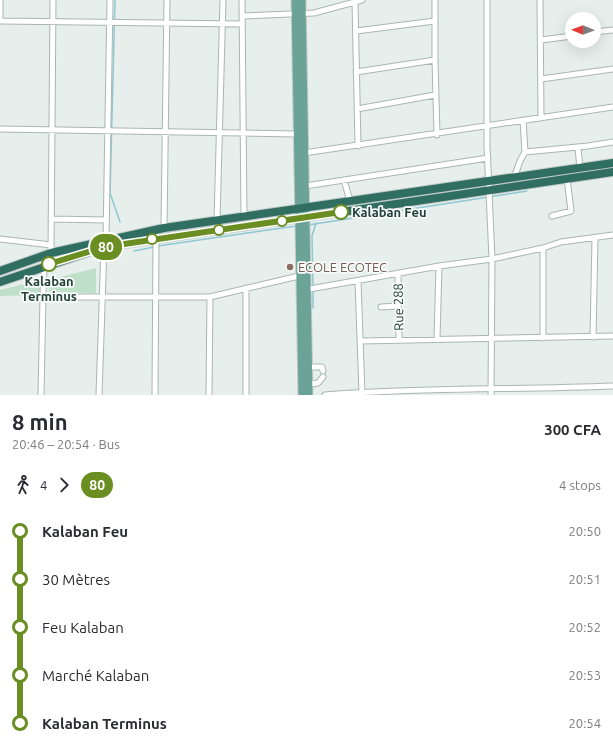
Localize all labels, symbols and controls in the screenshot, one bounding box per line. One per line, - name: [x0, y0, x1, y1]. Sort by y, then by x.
- north arrow: [565, 12, 601, 48]
- map controls: [565, 12, 601, 48]
- marker: Kalaban Feu: [333, 204, 349, 220]
- place label: Kalaban Feu: [352, 205, 427, 219]
- unlabelled marker: [276, 215, 288, 227]
- unlabelled marker: [213, 224, 225, 236]
- unlabelled marker: [146, 233, 158, 245]
- line badge: 80: [88, 234, 124, 260]
- text: 80: [98, 239, 114, 255]
- marker: Kalaban Terminus: [41, 256, 57, 272]
- place label: ECOLE ECOTEC: [298, 260, 387, 274]
- marker: ECOLE ECOTEC: [285, 262, 295, 272]
- place label: Kalaban Terminus: [21, 274, 77, 303]
- street label: Rue 288: [391, 283, 405, 331]
- text: 8 min: [12, 409, 68, 434]
- text: 300 CFA: [544, 421, 601, 438]
- text: 20:46 – 20:54 · Bus: [12, 437, 120, 451]
- icon: walk: [12, 474, 34, 496]
- icon: forward: [53, 474, 75, 496]
- text: 80: [89, 477, 105, 493]
- text: 4: [40, 478, 47, 492]
- text: 4 stops: [559, 478, 601, 492]
- text: Kalaban Feu: [42, 523, 128, 540]
- text: 20:50: [568, 524, 601, 538]
- text: 30 Mètres: [42, 571, 110, 588]
- text: 20:51: [568, 572, 601, 586]
- text: Feu Kalaban: [42, 619, 124, 636]
- text: 20:52: [568, 620, 601, 634]
- text: Marché Kalaban: [42, 667, 149, 684]
- text: 20:53: [568, 668, 601, 682]
- text: Kalaban Terminus: [42, 715, 167, 732]
- text: 20:54: [568, 716, 601, 730]

